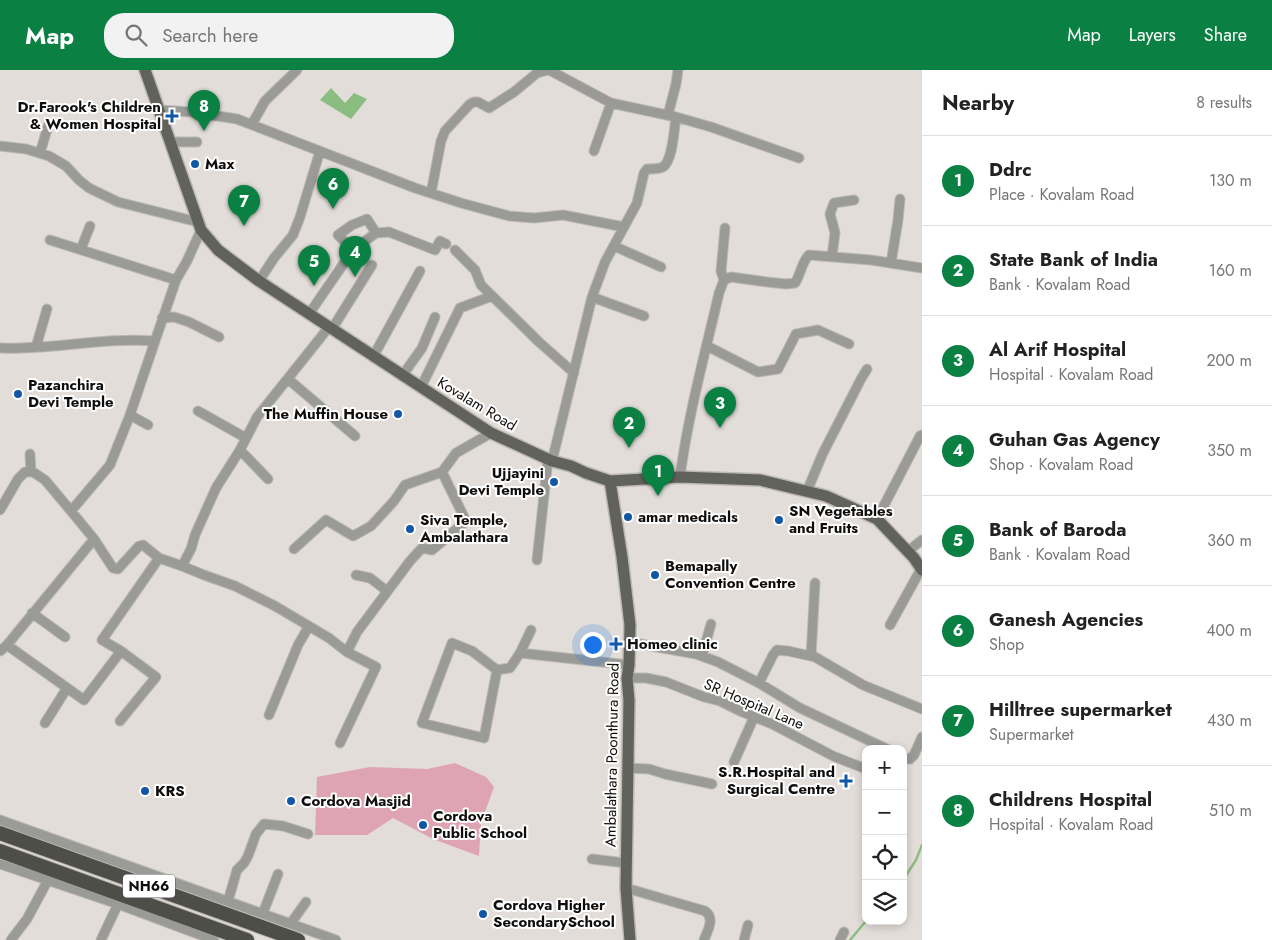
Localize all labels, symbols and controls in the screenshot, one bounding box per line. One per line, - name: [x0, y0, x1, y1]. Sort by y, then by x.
- search box: [104, 13, 454, 58]
- text: Map: [25, 18, 74, 53]
- icon: search: [122, 21, 150, 49]
- text: Search here: [162, 22, 258, 49]
- text: Map: [1067, 22, 1101, 48]
- text: Layers: [1129, 22, 1176, 48]
- text: Share: [1204, 22, 1247, 48]
- text: Nearby: [942, 88, 1014, 118]
- pin: 8: [188, 90, 220, 131]
- text: 8 results: [1196, 91, 1252, 114]
- place label: Dr.Farook's Children & Women Hospital: [18, 96, 161, 135]
- marker: Dr.Farook's Children & Women Hospital: [165, 109, 179, 123]
- place label: Max: [205, 153, 234, 175]
- text: Ddrc: [989, 156, 1032, 183]
- marker: Max: [189, 158, 201, 170]
- pin: 6: [317, 168, 349, 209]
- text: 1: [954, 169, 962, 192]
- text: 130 m: [1209, 169, 1252, 192]
- text: Place · Kovalam Road: [989, 183, 1134, 206]
- pin: 7: [228, 185, 260, 226]
- pin: 4: [339, 236, 371, 277]
- pin: 5: [298, 245, 330, 286]
- text: State Bank of India: [989, 246, 1158, 273]
- text: 2: [953, 259, 963, 282]
- text: 160 m: [1209, 259, 1252, 282]
- text: Bank · Kovalam Road: [989, 273, 1130, 296]
- text: Al Arif Hospital: [989, 336, 1126, 363]
- text: 3: [953, 349, 963, 372]
- text: 200 m: [1206, 349, 1252, 372]
- text: Hospital · Kovalam Road: [989, 363, 1153, 386]
- street label: Kovalam Road: [433, 372, 521, 436]
- place label: Pazanchira Devi Temple: [28, 374, 114, 413]
- pin: 3: [704, 387, 736, 428]
- marker: Pazanchira Devi Temple: [12, 388, 24, 400]
- place label: The Muffin House: [264, 403, 388, 425]
- pin: 2: [613, 407, 645, 448]
- marker: The Muffin House: [392, 408, 404, 420]
- text: Guhan Gas Agency: [989, 426, 1160, 453]
- text: 4: [952, 439, 964, 462]
- text: 350 m: [1207, 439, 1252, 462]
- text: Shop · Kovalam Road: [989, 453, 1133, 476]
- pin: 1: [642, 455, 674, 496]
- place label: Ujjayini Devi Temple: [458, 462, 544, 501]
- marker: Ujjayini Devi Temple: [548, 476, 560, 488]
- place label: SN Vegetables and Fruits: [789, 500, 893, 539]
- place label: amar medicals: [638, 506, 738, 528]
- place label: Siva Temple, Ambalathara: [419, 509, 508, 548]
- marker: amar medicals: [622, 511, 634, 523]
- marker: SN Vegetables and Fruits: [773, 514, 785, 526]
- text: Bank of Baroda: [989, 516, 1126, 543]
- marker: Siva Temple, Ambalathara: [404, 523, 416, 535]
- text: 5: [953, 529, 963, 552]
- text: 360 m: [1207, 529, 1252, 552]
- text: Bank · Kovalam Road: [989, 543, 1130, 566]
- place label: Bemapally Convention Centre: [665, 555, 796, 594]
- marker: Bemapally Convention Centre: [649, 569, 661, 581]
- text: Ganesh Agencies: [989, 606, 1143, 633]
- text: 6: [953, 619, 963, 642]
- text: 400 m: [1206, 619, 1252, 642]
- your location: [580, 632, 606, 658]
- place label: Homeo clinic: [627, 633, 718, 655]
- text: Shop: [989, 633, 1024, 656]
- marker: Homeo clinic: [609, 637, 623, 651]
- street label: Ambalathara Poonthura Road: [599, 663, 625, 847]
- street label: SR Hospital Lane: [701, 673, 808, 735]
- text: Hilltree supermarket: [989, 696, 1172, 723]
- text: 7: [953, 709, 963, 732]
- text: 430 m: [1207, 709, 1252, 732]
- text: Supermarket: [989, 723, 1074, 746]
- map controls: [862, 745, 907, 925]
- button: +: [862, 745, 907, 790]
- place label: S.R.Hospital and Surgical Centre: [718, 761, 835, 800]
- marker: S.R.Hospital and Surgical Centre: [839, 774, 853, 788]
- place label: KRS: [155, 780, 185, 802]
- marker: KRS: [139, 785, 151, 797]
- text: Childrens Hospital: [989, 786, 1152, 813]
- place label: Cordova Masjid: [301, 790, 411, 812]
- button: −: [862, 790, 907, 835]
- marker: Cordova Masjid: [285, 795, 297, 807]
- text: 8: [953, 799, 963, 822]
- text: 510 m: [1209, 799, 1252, 822]
- place label: Cordova Public School: [433, 805, 527, 844]
- text: Hospital · Kovalam Road: [989, 813, 1153, 836]
- marker: Cordova Public School: [417, 819, 429, 831]
- button: locate: [862, 835, 907, 880]
- road number: NH66: [123, 874, 175, 898]
- button: layers: [862, 880, 907, 925]
- place label: Cordova Higher SecondarySchool: [493, 894, 615, 933]
- marker: Cordova Higher SecondarySchool: [477, 908, 489, 920]

